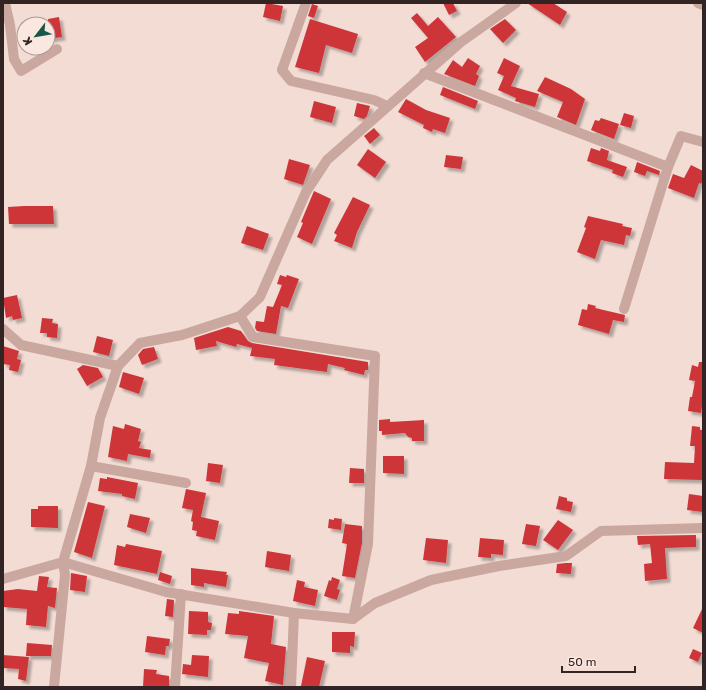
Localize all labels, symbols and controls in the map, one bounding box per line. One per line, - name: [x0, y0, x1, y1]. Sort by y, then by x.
- north arrow: [16, 16, 56, 56]
- text: K: [20, 34, 35, 47]
- scale bar: [562, 648, 635, 674]
- text: 50 m: [568, 655, 596, 669]

